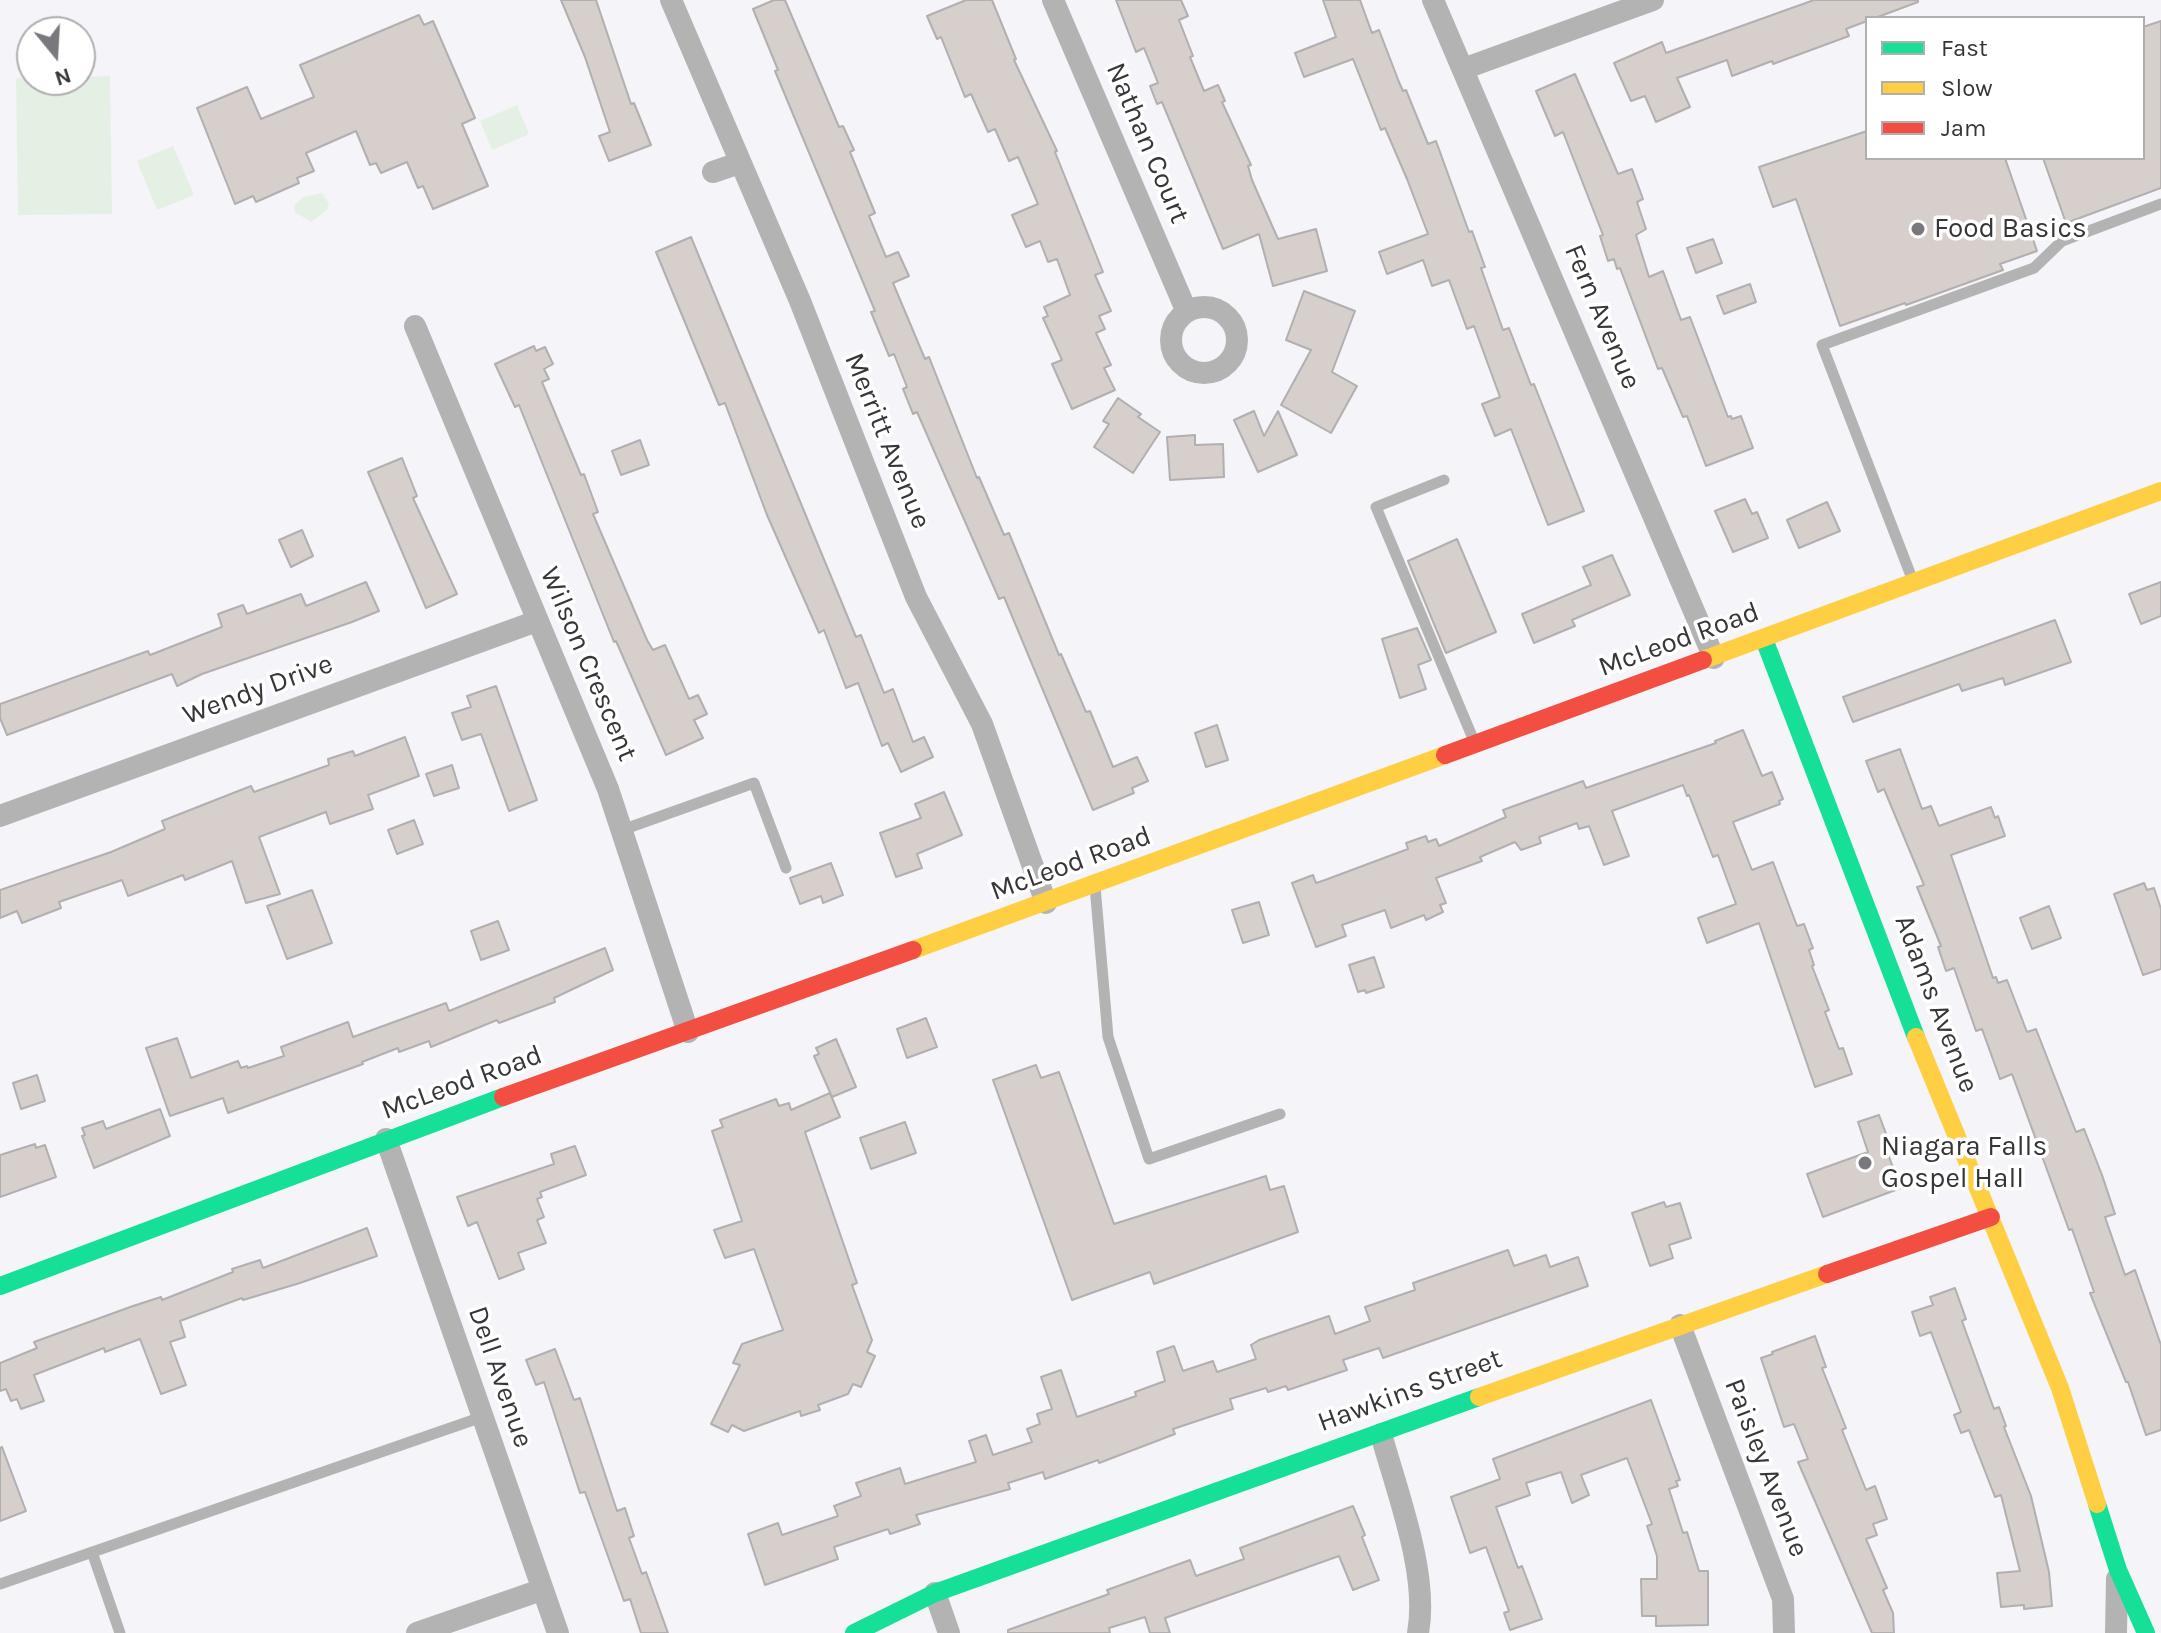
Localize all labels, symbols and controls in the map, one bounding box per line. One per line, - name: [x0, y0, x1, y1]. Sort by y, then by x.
- north arrow: [16, 16, 96, 96]
- legend: [1865, 16, 2145, 160]
- text: Fast: [1941, 34, 1988, 62]
- street label: Nathan Court: [1098, 58, 1196, 228]
- text: N: [51, 62, 74, 92]
- text: Slow: [1941, 74, 1993, 102]
- text: Jam: [1941, 114, 1986, 142]
- place label: Food Basics: [1934, 212, 2087, 246]
- marker: Food Basics: [1909, 220, 1927, 238]
- street label: Fern Avenue: [1556, 240, 1648, 394]
- street label: Merritt Avenue: [836, 348, 938, 534]
- street label: Wilson Crescent: [532, 562, 644, 766]
- street label: McLeod Road: [1594, 595, 1764, 685]
- street label: Wendy Drive: [178, 647, 338, 733]
- street label: McLeod Road: [986, 819, 1156, 909]
- street label: Adams Avenue: [1887, 910, 1985, 1098]
- street label: McLeod Road: [377, 1038, 547, 1128]
- place label: Niagara Falls Gospel Hall: [1881, 1130, 2047, 1196]
- marker: Niagara Falls Gospel Hall: [1856, 1154, 1874, 1172]
- street label: Dell Avenue: [460, 1302, 540, 1452]
- street label: Hawkins Street: [1313, 1342, 1507, 1440]
- street label: Paisley Avenue: [1717, 1374, 1815, 1562]

